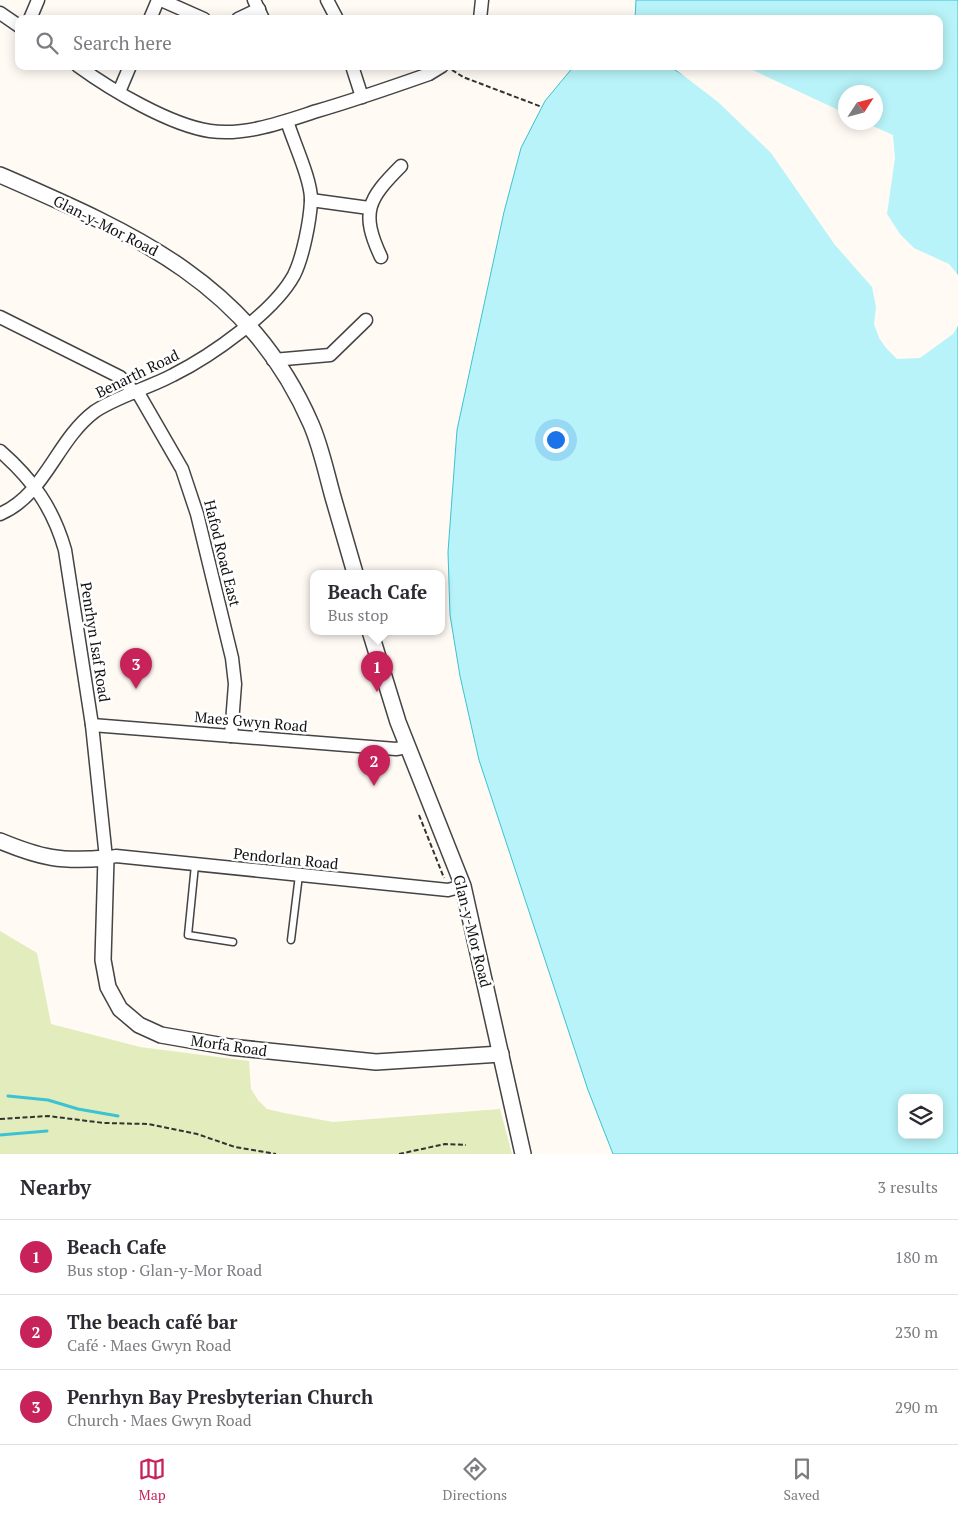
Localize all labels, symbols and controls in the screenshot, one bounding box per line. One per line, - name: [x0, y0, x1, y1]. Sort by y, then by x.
- search box: [15, 15, 943, 70]
- icon: search: [33, 29, 61, 57]
- text: Search here: [73, 30, 172, 55]
- north arrow: [838, 85, 883, 130]
- street label: Glan-y-Mor Road: [50, 190, 162, 260]
- street label: Benarth Road: [92, 344, 182, 402]
- your location: [543, 427, 569, 453]
- street label: Hafod Road East: [200, 498, 246, 609]
- popup: [310, 570, 445, 635]
- text: Beach Cafe: [328, 579, 427, 604]
- street label: Penrhyn Isaf Road: [77, 581, 115, 703]
- text: Bus stop: [328, 604, 388, 626]
- pin: 3: [120, 648, 152, 689]
- pin: 1: [361, 651, 393, 692]
- street label: Maes Gwyn Road: [194, 706, 308, 736]
- pin: 2: [358, 745, 390, 786]
- street label: Pendorlan Road: [233, 843, 339, 873]
- street label: Glan-y-Mor Road: [449, 873, 497, 989]
- street label: Morfa Road: [190, 1030, 268, 1060]
- map controls: [898, 1094, 943, 1139]
- button: layers: [898, 1094, 943, 1139]
- text: Nearby: [20, 1173, 91, 1201]
- text: 3 results: [878, 1176, 938, 1198]
- text: Beach Cafe: [67, 1234, 167, 1259]
- text: 1: [31, 1246, 41, 1268]
- text: 180 m: [895, 1246, 938, 1268]
- text: Bus stop · Glan-y-Mor Road: [67, 1259, 262, 1281]
- text: The beach café bar: [67, 1309, 237, 1334]
- text: 2: [31, 1321, 41, 1343]
- text: 230 m: [895, 1321, 938, 1343]
- text: Café · Maes Gwyn Road: [67, 1334, 231, 1356]
- text: Penrhyn Bay Presbyterian Church: [67, 1384, 373, 1409]
- text: 3: [31, 1396, 41, 1418]
- text: 290 m: [895, 1396, 938, 1418]
- text: Church · Maes Gwyn Road: [67, 1409, 252, 1431]
- tab: Map: [138, 1455, 166, 1504]
- tab: Directions: [443, 1455, 507, 1504]
- tab: Saved: [784, 1455, 820, 1504]

